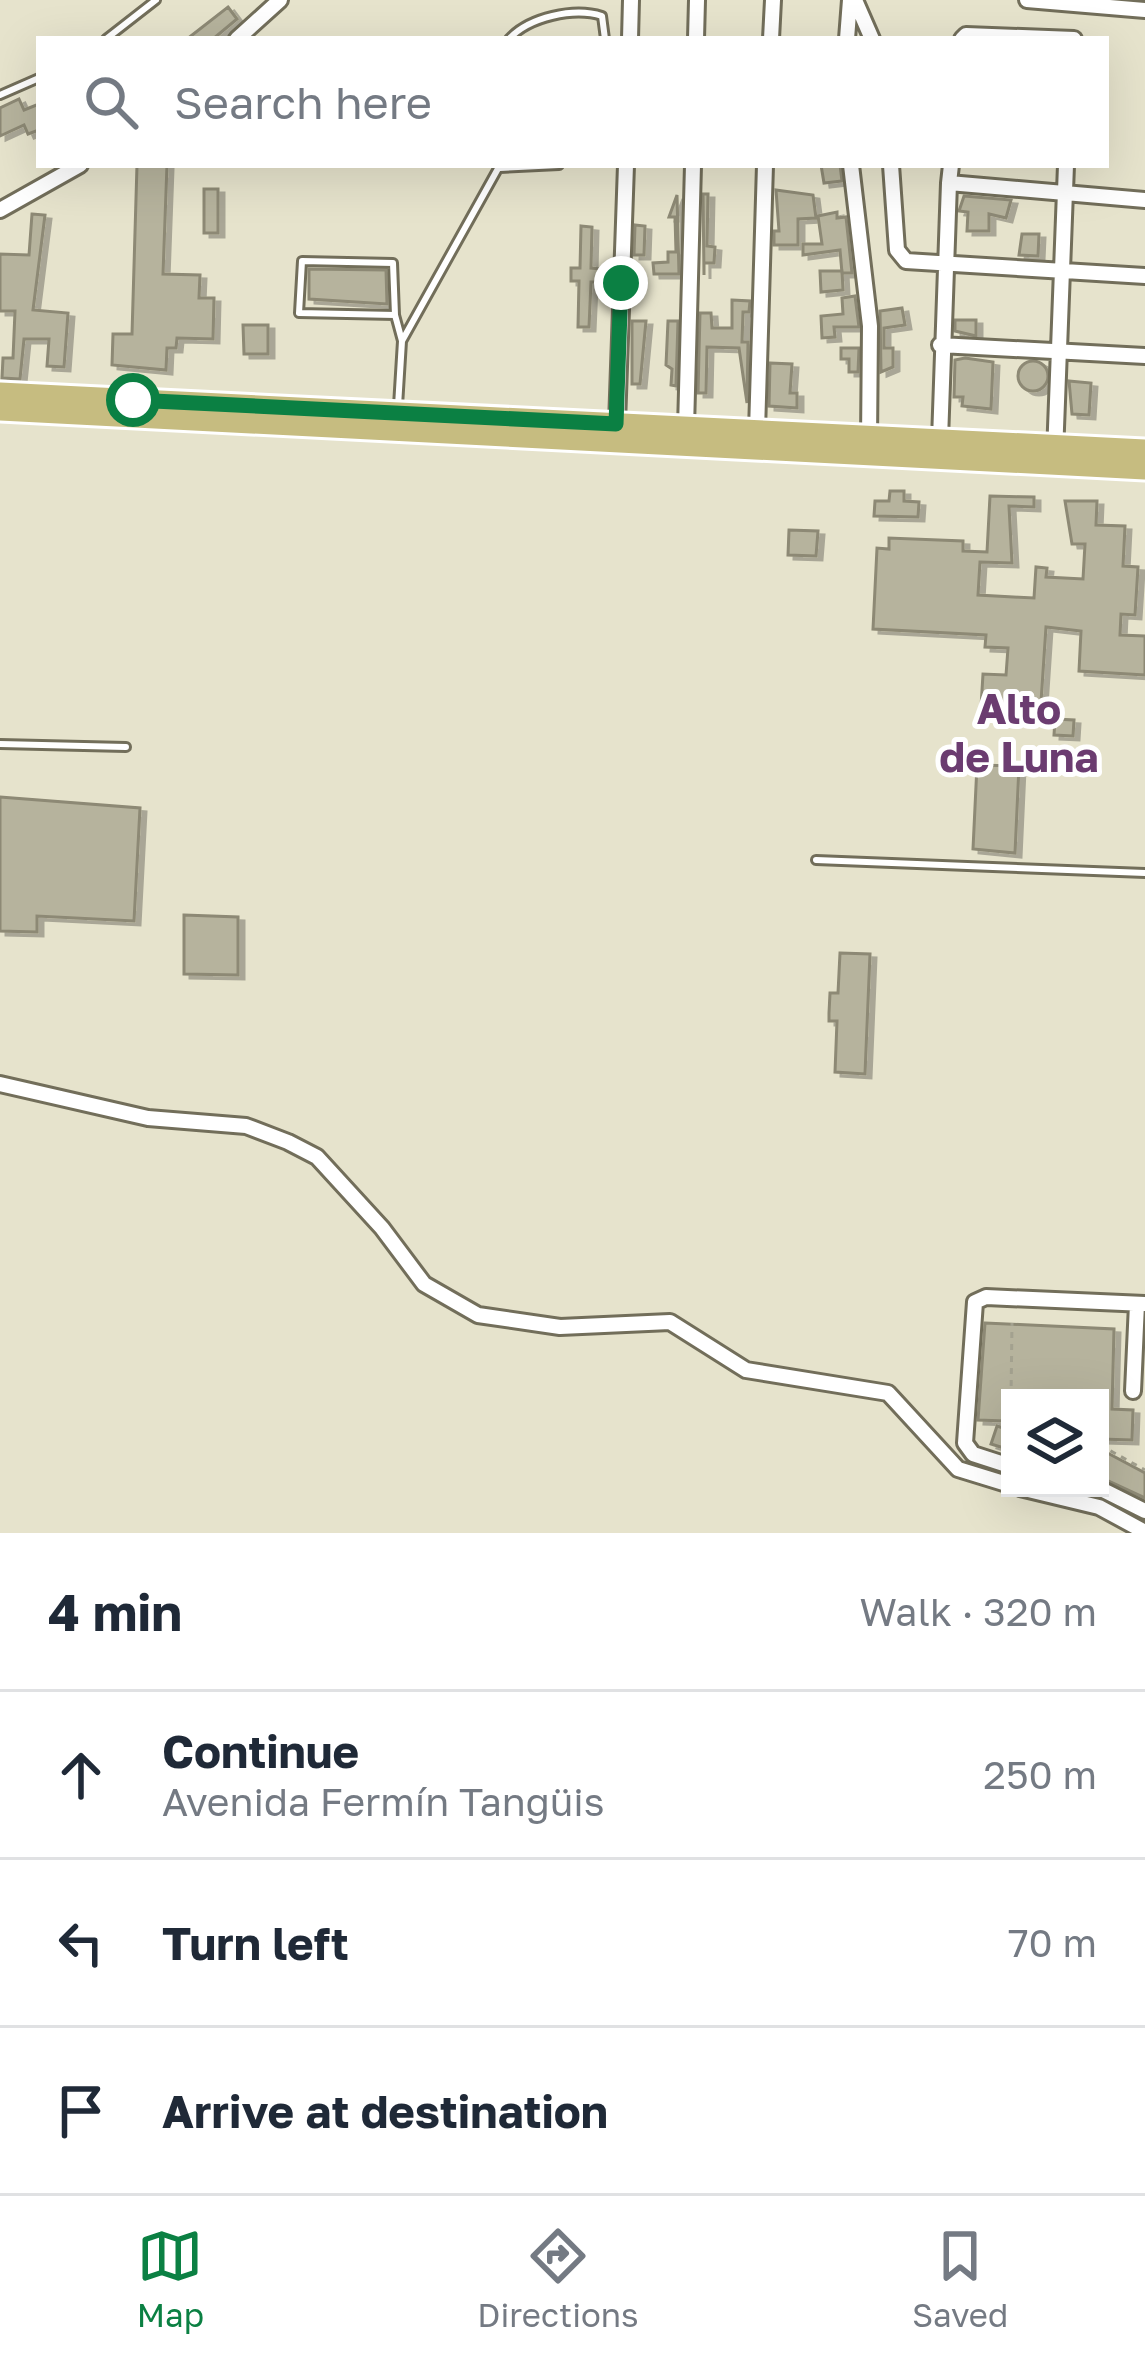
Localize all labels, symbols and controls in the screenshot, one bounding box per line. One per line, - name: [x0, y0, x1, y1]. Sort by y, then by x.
- search box: [36, 36, 1109, 168]
- icon: search: [78, 69, 144, 135]
- text: Search here: [174, 75, 432, 129]
- route end: [594, 256, 648, 310]
- route start: [106, 373, 160, 427]
- district label: Alto de Luna: [939, 683, 1099, 781]
- map controls: [1001, 1389, 1109, 1497]
- button: layers: [1001, 1389, 1109, 1497]
- text: 4 min: [48, 1581, 182, 1642]
- text: Walk · 320 m: [859, 1588, 1097, 1635]
- text: Continue: [162, 1724, 359, 1778]
- icon: ahead: [48, 1742, 114, 1808]
- text: 250 m: [983, 1751, 1097, 1798]
- text: Avenida Fermín Tangüis: [162, 1778, 604, 1825]
- icon: left: [48, 1910, 114, 1976]
- text: Turn left: [162, 1916, 349, 1970]
- text: 70 m: [1008, 1919, 1097, 1966]
- icon: arrive: [48, 2078, 114, 2144]
- text: Arrive at destination: [162, 2084, 608, 2138]
- tab: Map: [137, 2223, 204, 2334]
- tab: Directions: [477, 2223, 639, 2334]
- tab: Saved: [912, 2223, 1008, 2334]

